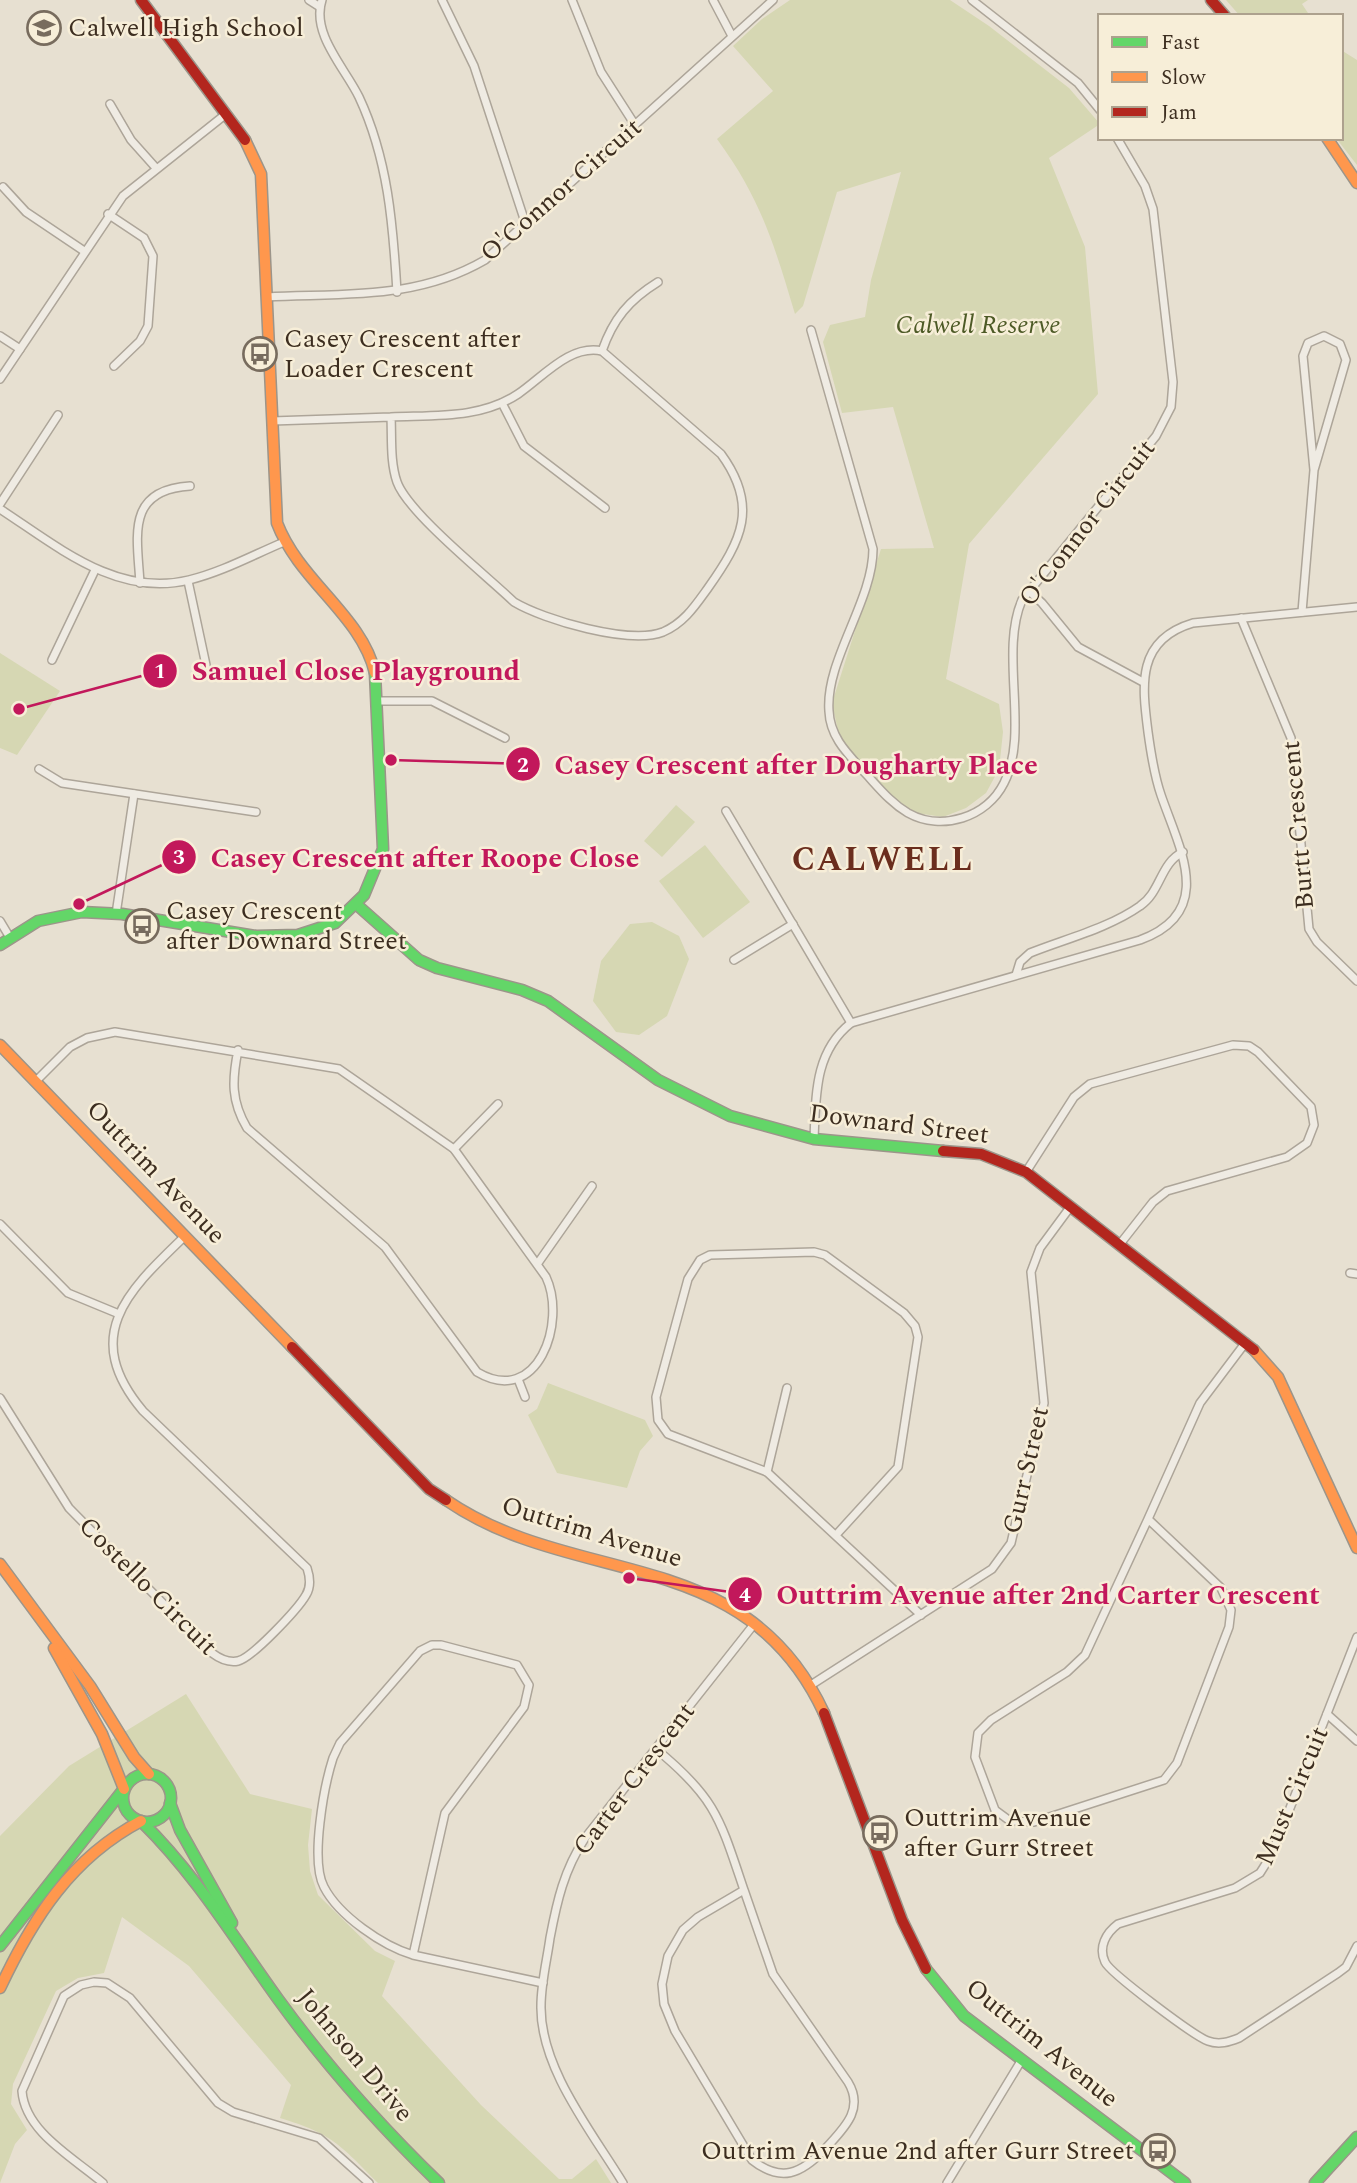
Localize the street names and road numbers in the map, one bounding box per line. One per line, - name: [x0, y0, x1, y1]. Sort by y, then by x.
- street label: O'Connor Circuit: [471, 108, 651, 272]
- street label: O'Connor Circuit: [1009, 431, 1165, 615]
- street label: Burtt Crescent: [1271, 739, 1325, 911]
- street label: Outtrim Avenue: [77, 1091, 235, 1253]
- street label: Downard Street: [807, 1093, 991, 1155]
- street label: Gurr Street: [992, 1402, 1060, 1538]
- street label: Outtrim Avenue: [497, 1485, 687, 1579]
- street label: Costello Circuit: [69, 1507, 227, 1665]
- street label: Carter Crescent: [563, 1694, 705, 1864]
- street label: Must Circuit: [1245, 1720, 1339, 1872]
- street label: Outtrim Avenue: [957, 1968, 1127, 2118]
- street label: Johnson Drive: [287, 1979, 423, 2131]

